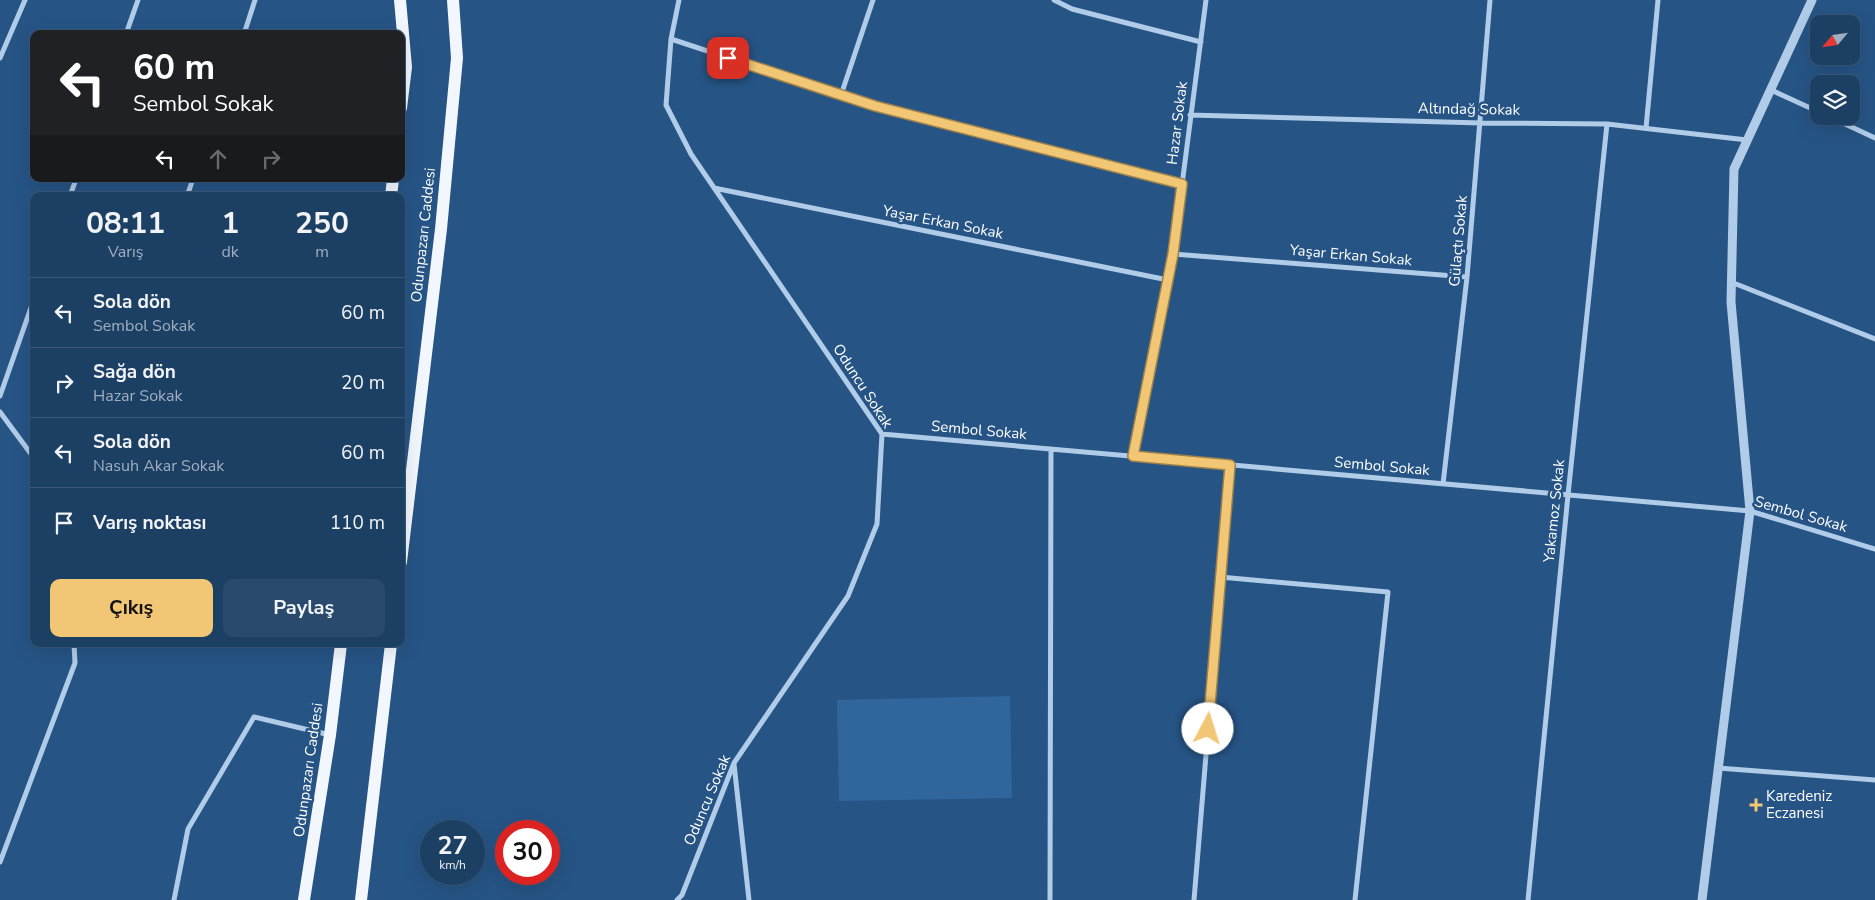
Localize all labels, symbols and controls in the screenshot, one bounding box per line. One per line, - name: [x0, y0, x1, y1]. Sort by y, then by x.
- north arrow: [1810, 15, 1860, 65]
- map controls: [1810, 15, 1860, 125]
- pin: [707, 37, 749, 79]
- text: 60 m: [133, 44, 215, 91]
- icon: arrive: [714, 44, 742, 72]
- icon: left: [50, 50, 115, 115]
- button: layers: [1810, 75, 1860, 125]
- street label: Hazar Sokak: [1162, 80, 1192, 166]
- text: Sembol Sokak: [133, 89, 274, 119]
- street label: Altındağ Sokak: [1418, 98, 1521, 120]
- icon: left: [151, 145, 179, 173]
- icon: ahead: [204, 145, 232, 173]
- icon: right: [257, 145, 285, 173]
- street label: Odunpazarı Caddesi: [406, 167, 440, 303]
- street label: Gülaçtı Sokak: [1444, 194, 1472, 288]
- street label: Yaşar Erkan Sokak: [880, 200, 1005, 244]
- text: 08:11: [86, 203, 165, 244]
- text: 1: [221, 203, 239, 244]
- text: 250: [295, 203, 349, 244]
- street label: Yaşar Erkan Sokak: [1288, 240, 1413, 270]
- text: Varış: [108, 241, 143, 263]
- text: dk: [222, 241, 239, 263]
- text: m: [315, 241, 329, 263]
- text: Sola dön: [93, 289, 171, 315]
- icon: left: [50, 299, 78, 327]
- text: 60 m: [341, 300, 385, 326]
- text: Sembol Sokak: [93, 315, 195, 337]
- street label: Oduncu Sokak: [828, 340, 898, 432]
- text: Sağa dön: [93, 359, 176, 385]
- icon: right: [50, 369, 78, 397]
- text: 20 m: [341, 370, 385, 396]
- text: Hazar Sokak: [93, 385, 182, 407]
- street label: Sembol Sokak: [930, 416, 1028, 444]
- text: Sola dön: [93, 429, 171, 455]
- icon: left: [50, 439, 78, 467]
- text: 60 m: [341, 440, 385, 466]
- street label: Sembol Sokak: [1333, 452, 1431, 480]
- text: Nasuh Akar Sokak: [93, 455, 224, 477]
- street label: Yakamoz Sokak: [1539, 458, 1569, 564]
- street label: Sembol Sokak: [1752, 491, 1850, 537]
- icon: arrive: [50, 509, 78, 537]
- text: Varış noktası: [93, 510, 206, 536]
- text: 110 m: [330, 510, 385, 536]
- button: Çıkış: [50, 579, 213, 637]
- button: Paylaş: [223, 579, 385, 637]
- street label: Odunpazarı Caddesi: [289, 702, 327, 838]
- position arrow: [1181, 702, 1233, 754]
- street label: Oduncu Sokak: [679, 751, 735, 848]
- place label: Karedeniz Eczanesi: [1766, 786, 1832, 823]
- marker: Karedeniz Eczanesi: [1750, 799, 1762, 811]
- speed limit sign: 30: [495, 820, 560, 885]
- text: 27: [437, 829, 468, 863]
- text: km/h: [439, 857, 466, 873]

